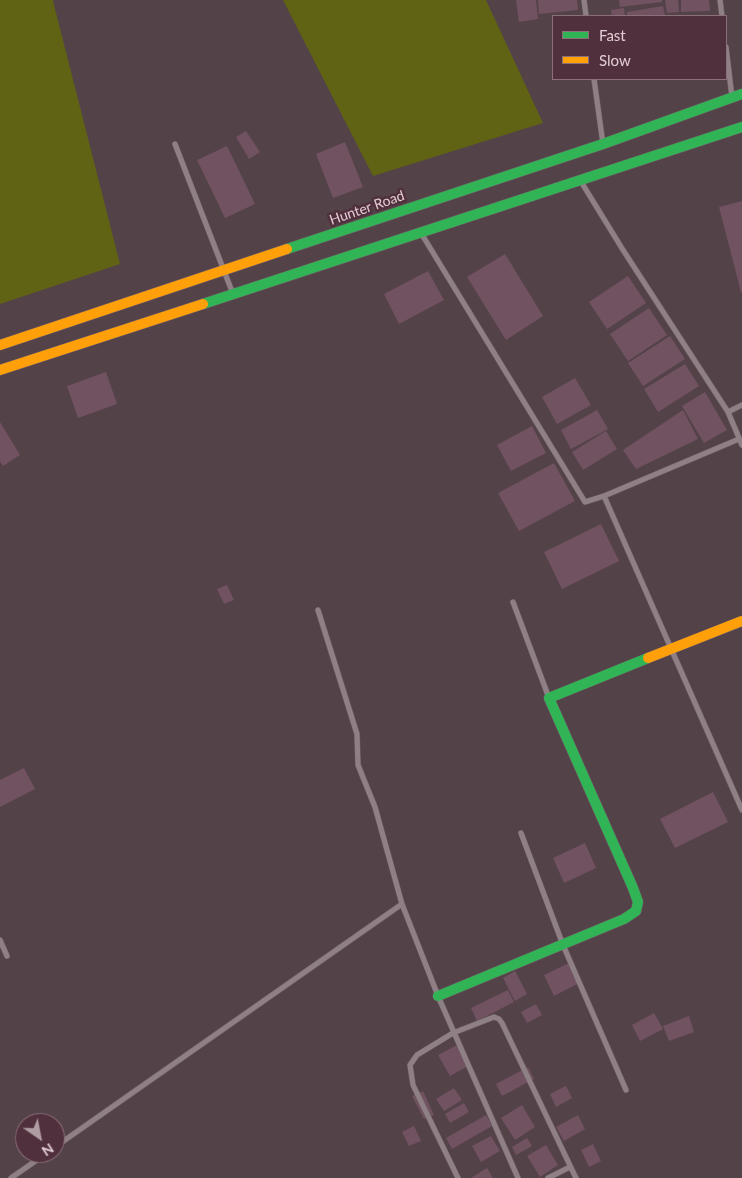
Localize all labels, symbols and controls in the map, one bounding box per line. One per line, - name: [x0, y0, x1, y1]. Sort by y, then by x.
- legend: [552, 15, 727, 80]
- text: Fast: [599, 26, 626, 44]
- text: Slow: [599, 51, 631, 69]
- street label: Hunter Road: [327, 187, 407, 229]
- north arrow: [15, 1113, 65, 1163]
- text: N: [39, 1140, 57, 1160]

